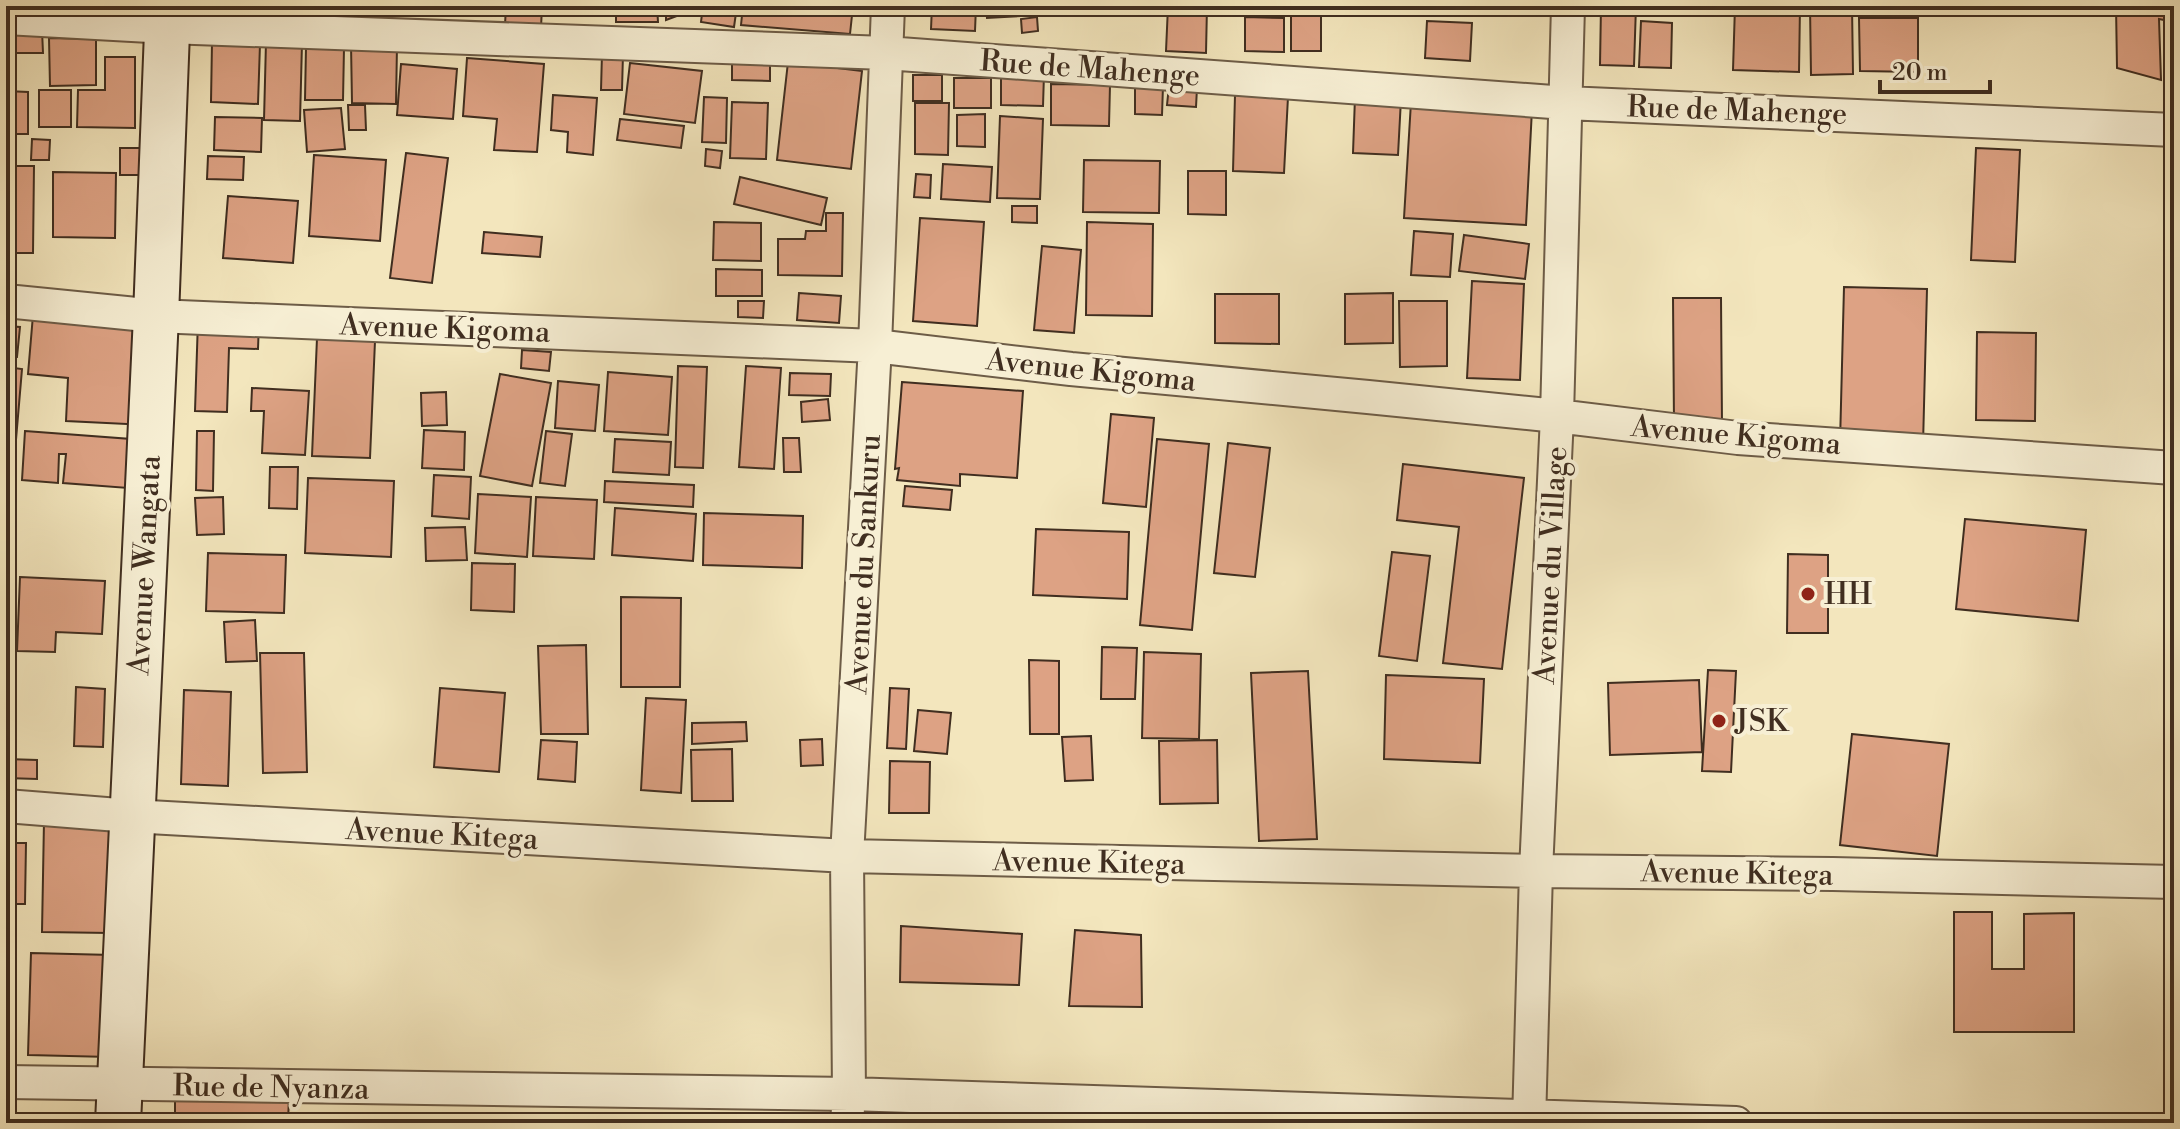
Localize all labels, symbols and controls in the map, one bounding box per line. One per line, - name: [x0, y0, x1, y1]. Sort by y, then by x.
- street label: Rue de Mahenge: [979, 42, 1201, 96]
- scale bar: [1880, 44, 1990, 94]
- text: 20 m: [1892, 58, 1948, 88]
- street label: Rue de Mahenge: [1626, 88, 1848, 134]
- street label: Avenue Kigoma: [338, 306, 552, 352]
- street label: Avenue Kigoma: [983, 341, 1198, 401]
- street label: Avenue Kigoma: [1628, 408, 1843, 464]
- street label: Avenue du Sankuru: [838, 433, 890, 696]
- street label: Avenue du Village: [1526, 445, 1576, 686]
- street label: Avenue Wangata: [120, 453, 170, 677]
- place label: HH: [1824, 576, 1872, 614]
- marker: HH: [1799, 585, 1817, 603]
- place label: JSK: [1734, 703, 1790, 741]
- marker: JSK: [1710, 712, 1728, 730]
- street label: Avenue Kitega: [344, 811, 540, 859]
- street label: Avenue Kitega: [991, 842, 1186, 884]
- street label: Avenue Kitega: [1639, 853, 1834, 895]
- street label: Rue de Nyanza: [172, 1067, 371, 1109]

